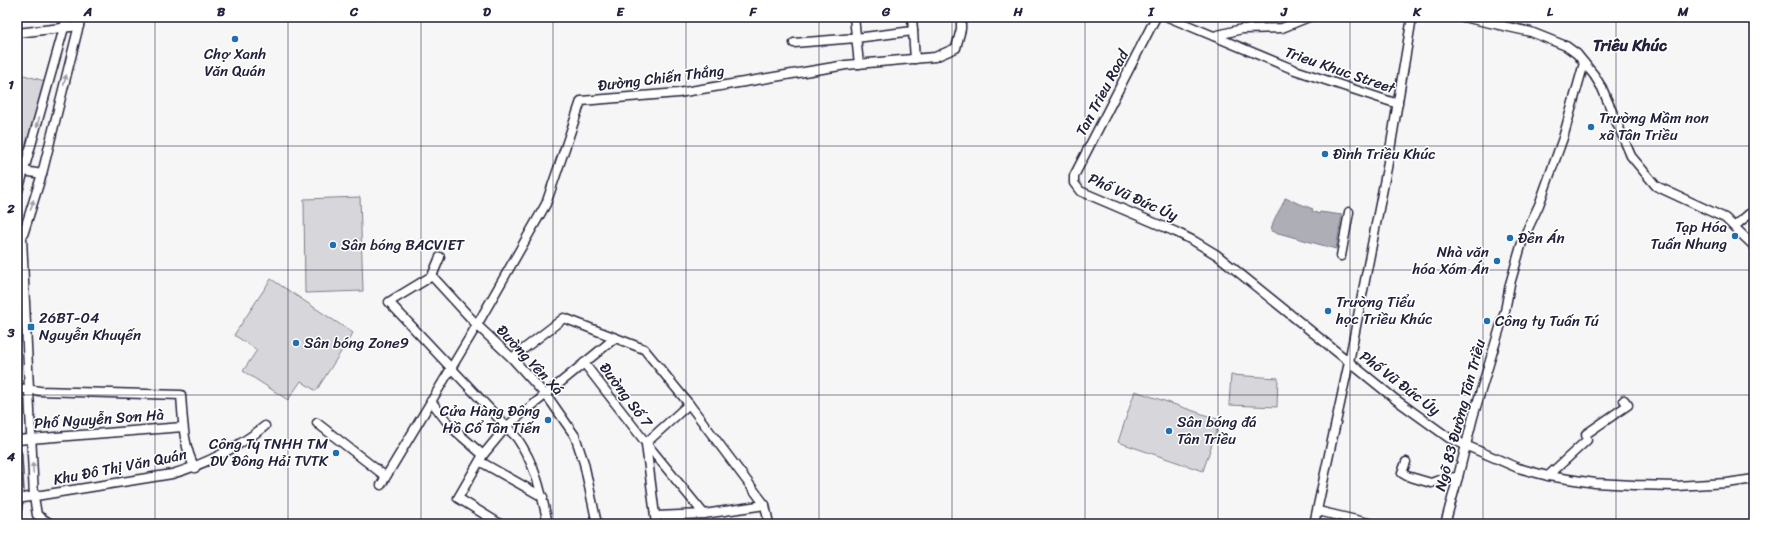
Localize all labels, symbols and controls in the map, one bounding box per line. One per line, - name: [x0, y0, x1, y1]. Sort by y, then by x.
- text: A: [83, 0, 92, 23]
- text: B: [217, 0, 226, 23]
- text: C: [349, 0, 359, 23]
- text: D: [483, 0, 491, 23]
- text: E: [616, 0, 625, 23]
- text: F: [748, 0, 757, 23]
- text: G: [881, 0, 891, 23]
- text: H: [1012, 0, 1023, 23]
- text: I: [1147, 0, 1155, 23]
- text: J: [1280, 0, 1288, 23]
- text: K: [1412, 0, 1422, 23]
- text: L: [1547, 0, 1554, 23]
- text: M: [1677, 0, 1689, 23]
- district label: Triêu Khúc: [1593, 31, 1668, 60]
- marker: Chợ Xanh Văn Quán: [230, 34, 240, 44]
- street label: Trieu Khuc Street: [1281, 39, 1400, 101]
- place label: Chợ Xanh Văn Quán: [204, 41, 266, 84]
- street label: Tan Trieu Road: [1068, 44, 1136, 141]
- street label: Đường Chiến Thắng: [596, 57, 726, 99]
- text: 1: [8, 73, 14, 96]
- one-way arrow: [62, 74, 68, 86]
- place label: Trường Mầm non xã Tân Triều: [1599, 105, 1709, 148]
- one-way arrow: [35, 116, 41, 128]
- marker: Trường Mầm non xã Tân Triều: [1586, 122, 1596, 132]
- place label: Đình Triều Khúc: [1333, 141, 1436, 167]
- marker: Đình Triều Khúc: [1320, 149, 1330, 159]
- street label: Phố Vũ Đức Úy: [1084, 166, 1182, 228]
- text: 2: [6, 197, 15, 220]
- one-way arrow: [29, 199, 35, 211]
- place label: Tạp Hóa Tuấn Nhung: [1650, 214, 1727, 257]
- place label: Đền Án: [1518, 225, 1565, 251]
- marker: Tạp Hóa Tuấn Nhung: [1730, 231, 1740, 241]
- place label: Sân bóng BACVIET: [341, 232, 466, 258]
- marker: Đền Án: [1505, 233, 1515, 243]
- place label: Nhà văn hóa Xóm Án: [1412, 239, 1489, 282]
- marker: Sân bóng BACVIET: [328, 240, 338, 250]
- marker: Nhà văn hóa Xóm Án: [1492, 256, 1502, 266]
- place label: Trường Tiểu học Triều Khúc: [1335, 289, 1433, 332]
- place label: 26BT-04 Nguyễn Khuyến: [39, 305, 141, 348]
- marker: Trường Tiểu học Triều Khúc: [1323, 306, 1333, 316]
- place label: Công ty Tuấn Tú: [1495, 308, 1600, 334]
- marker: Công ty Tuấn Tú: [1482, 316, 1492, 326]
- street label: Đường Yên Xá: [490, 318, 570, 402]
- text: 3: [6, 321, 15, 344]
- marker: 26BT-04 Nguyễn Khuyến: [26, 322, 36, 332]
- place label: Sân bóng Zone9: [304, 330, 409, 356]
- street label: Ngõ 83 Đường Tân Triều: [1427, 336, 1493, 494]
- marker: Sân bóng Zone9: [291, 338, 301, 348]
- street label: Phố Vũ Đức Úy: [1354, 344, 1446, 422]
- street label: Đường Số 7: [593, 357, 660, 434]
- place label: Cửa Hàng Đông Hồ Cổ Tân Tiến: [440, 398, 540, 441]
- street label: Phố Nguyễn Sơn Hà: [33, 401, 165, 437]
- place label: Sân bóng đá Tân Triều: [1177, 409, 1257, 452]
- marker: Cửa Hàng Đông Hồ Cổ Tân Tiến: [543, 415, 553, 425]
- marker: Sân bóng đá Tân Triều: [1164, 426, 1174, 436]
- place label: Công Ty TNHH TM DV Đông Hải TVTK: [209, 431, 329, 474]
- street label: Khu Đô Thị Văn Quán: [51, 441, 189, 493]
- text: 4: [6, 445, 16, 468]
- marker: Công Ty TNHH TM DV Đông Hải TVTK: [331, 448, 341, 458]
- one-way arrow: [29, 462, 36, 474]

